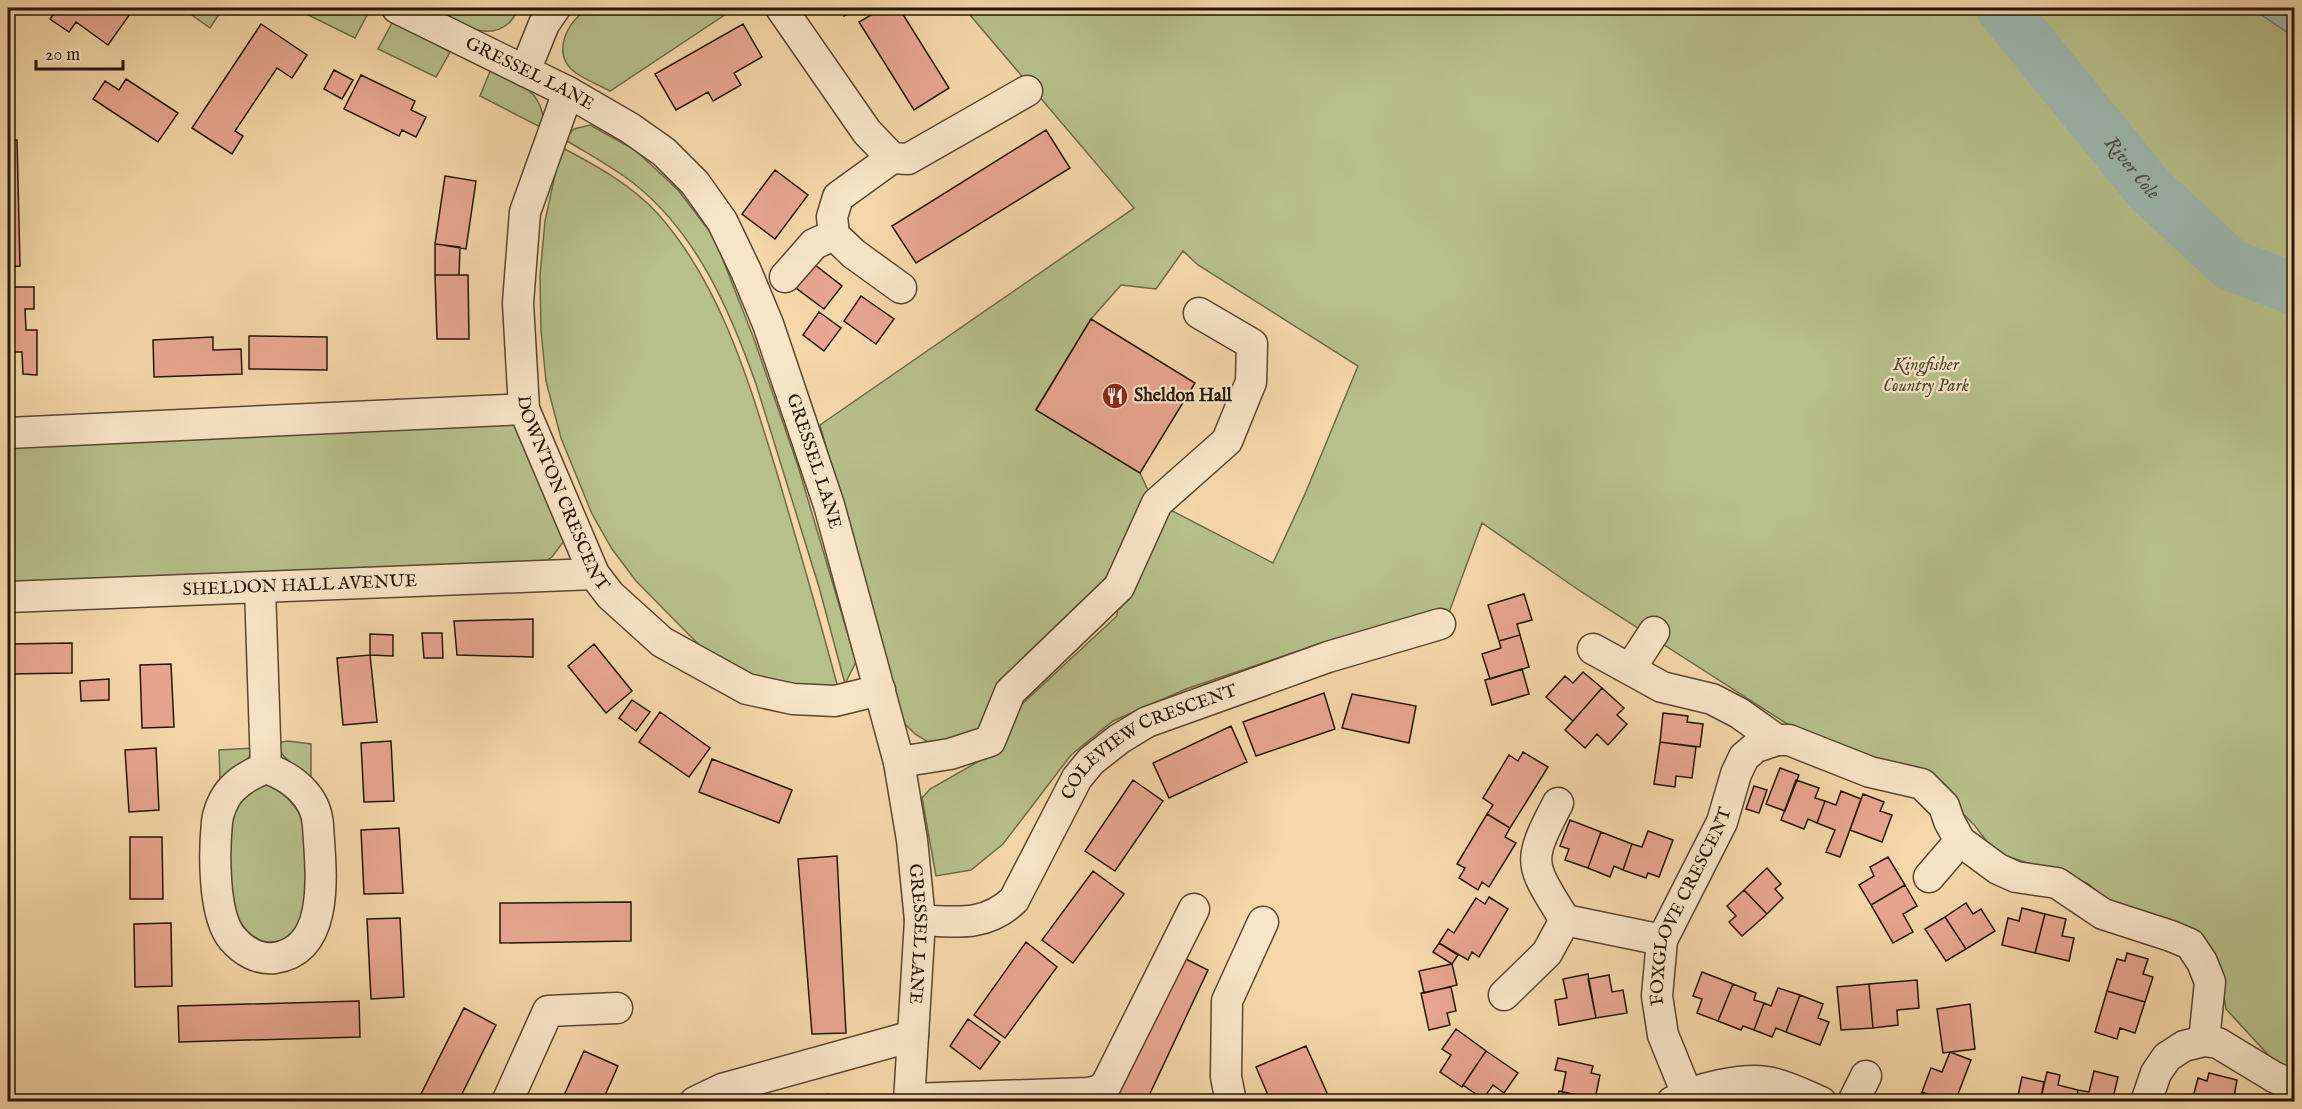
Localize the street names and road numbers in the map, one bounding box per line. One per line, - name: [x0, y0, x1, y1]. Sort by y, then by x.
- street label: GRESSEL LANE: [461, 32, 598, 116]
- street label: GRESSEL LANE: [781, 391, 847, 532]
- street label: DOWNTON CRESCENT: [512, 395, 614, 596]
- street label: SHELDON HALL AVENUE: [182, 569, 418, 602]
- street label: COLEVIEW CRESCENT: [1056, 679, 1240, 804]
- street label: FOXGLOVE CRESCENT: [1645, 805, 1737, 1007]
- street label: GRESSEL LANE: [903, 863, 932, 1005]

